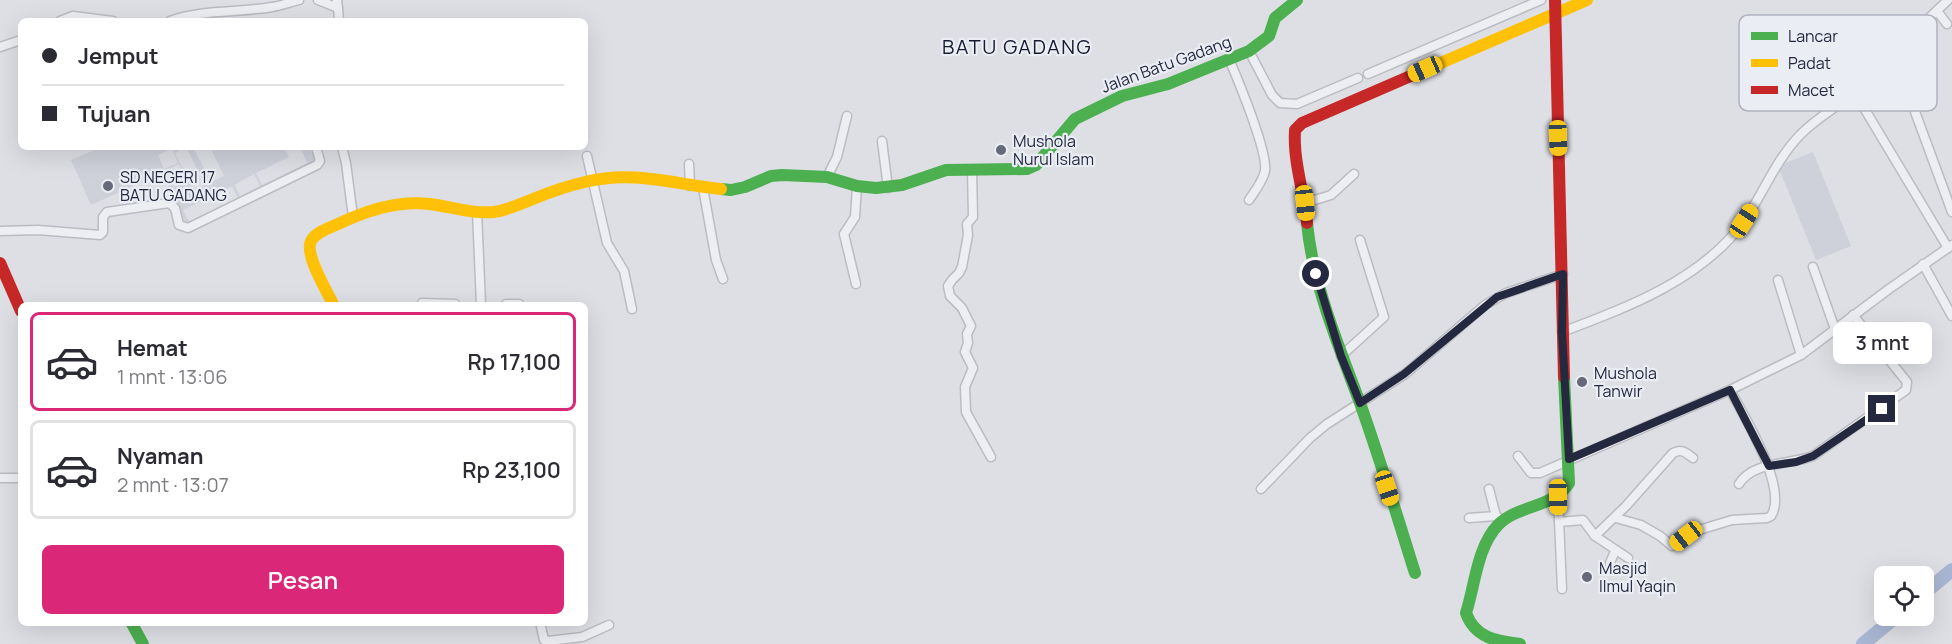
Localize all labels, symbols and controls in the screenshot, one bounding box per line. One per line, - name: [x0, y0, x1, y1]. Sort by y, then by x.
- legend: [1739, 15, 1937, 111]
- text: Lancar: [1788, 25, 1838, 47]
- street label: Jalan Batu Gadang: [1098, 30, 1234, 98]
- district label: BATU GADANG: [942, 33, 1092, 60]
- text: Jemput: [78, 41, 159, 71]
- text: Padat: [1788, 52, 1831, 74]
- car: [1405, 53, 1445, 85]
- text: Macet: [1788, 79, 1835, 101]
- text: Tujuan: [78, 99, 151, 129]
- car: [1548, 120, 1568, 156]
- place label: Mushola Nurul Islam: [1013, 130, 1094, 170]
- marker: Mushola Nurul Islam: [994, 143, 1008, 157]
- place label: SD NEGERI 17 BATU GADANG: [120, 166, 227, 206]
- marker: SD NEGERI 17 BATU GADANG: [101, 179, 115, 193]
- car: [1294, 184, 1316, 222]
- car: [1727, 201, 1761, 241]
- route start: [1302, 260, 1329, 287]
- callout: 3 mnt: [1832, 322, 1932, 364]
- text: 3 mnt: [1856, 329, 1909, 356]
- text: Hemat: [117, 333, 188, 363]
- icon: car: [45, 335, 99, 389]
- text: Rp 17,100: [468, 347, 561, 377]
- place label: Mushola Tanwir: [1594, 362, 1657, 402]
- text: 1 mnt · 13:06: [117, 363, 228, 390]
- marker: Mushola Tanwir: [1575, 375, 1589, 389]
- route end: [1868, 395, 1895, 422]
- text: Nyaman: [117, 441, 204, 471]
- icon: car: [45, 443, 99, 497]
- text: Rp 23,100: [462, 455, 561, 485]
- car: [1373, 468, 1401, 508]
- text: 2 mnt · 13:07: [117, 471, 229, 498]
- car: [1549, 479, 1567, 515]
- car: [1666, 518, 1706, 554]
- button: Pesan: [42, 545, 564, 614]
- place label: Masjid Ilmul Yaqin: [1599, 557, 1676, 597]
- map controls: [1874, 566, 1934, 626]
- button: locate: [1874, 566, 1934, 626]
- marker: Masjid Ilmul Yaqin: [1580, 570, 1594, 584]

